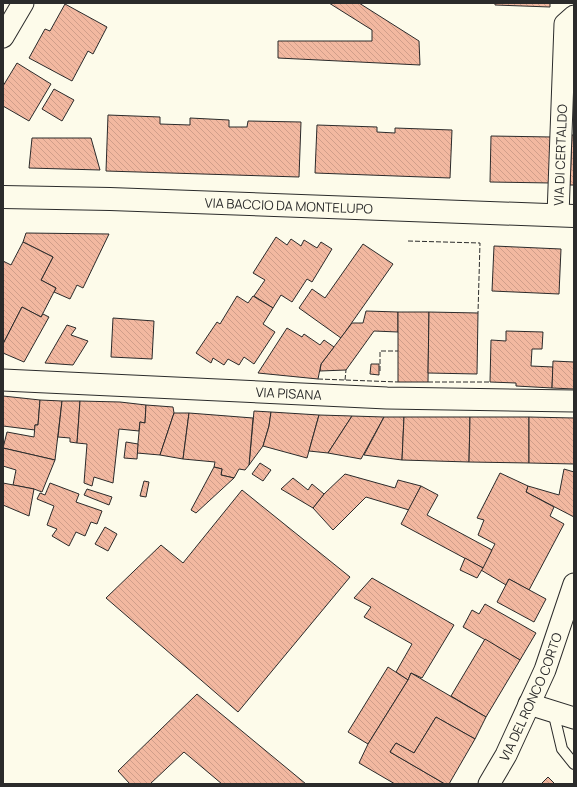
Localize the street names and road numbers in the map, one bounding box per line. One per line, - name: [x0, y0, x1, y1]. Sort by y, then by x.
- street label: VIA DI CERTALDO: [549, 103, 571, 206]
- street label: VIA BACCIO DA MONTELUPO: [204, 193, 374, 218]
- street label: VIA PISANA: [255, 383, 322, 404]
- street label: VIA DEL RONCO CORTO: [495, 630, 566, 765]

